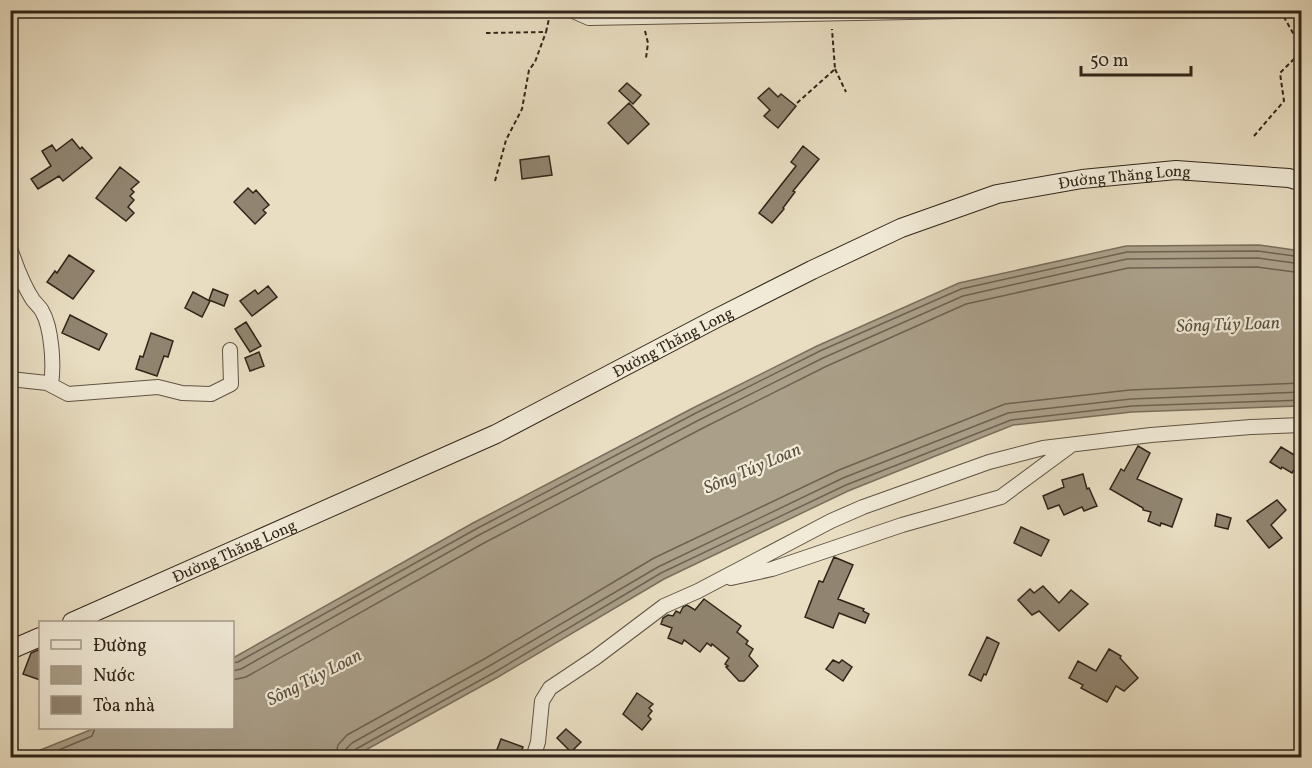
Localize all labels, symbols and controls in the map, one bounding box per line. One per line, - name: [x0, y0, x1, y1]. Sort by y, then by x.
- scale bar: [1081, 39, 1190, 77]
- text: 50 m: [1090, 49, 1129, 74]
- street label: Đường Thăng Long: [1057, 161, 1191, 196]
- street label: Đường Thăng Long: [609, 303, 737, 384]
- water label: Sông Túy Loan: [1176, 311, 1280, 340]
- water label: Sông Túy Loan: [700, 438, 805, 501]
- street label: Đường Thăng Long: [169, 515, 300, 589]
- legend: [39, 621, 234, 729]
- text: Đường: [93, 634, 147, 659]
- water label: Sông Túy Loan: [263, 644, 367, 713]
- text: Nước: [93, 664, 135, 689]
- text: Tòa nhà: [93, 694, 155, 719]

